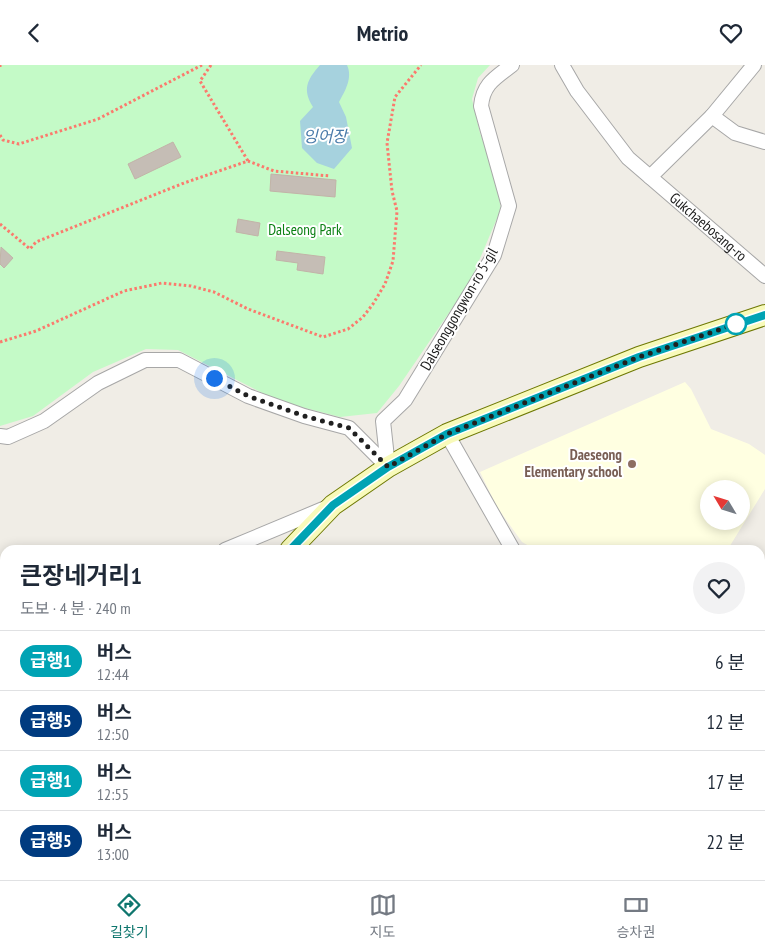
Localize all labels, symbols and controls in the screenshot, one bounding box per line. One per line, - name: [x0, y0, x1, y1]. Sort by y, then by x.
- icon: back: [20, 19, 48, 47]
- text: Metrio: [357, 19, 408, 47]
- icon: heart: [717, 19, 745, 47]
- water label: 잉어장: [303, 126, 349, 146]
- street label: Gukchaebosang-ro: [666, 188, 751, 265]
- park label: Dalseong Park: [268, 220, 342, 239]
- street label: Dalseonggongwon-ro 5-gil: [416, 244, 502, 373]
- unlabelled marker: [725, 313, 747, 335]
- your location: [202, 366, 227, 391]
- place label: Daeseong Elementary school: [525, 445, 622, 481]
- marker: Daeseong Elementary school: [626, 458, 638, 470]
- north arrow: [700, 480, 750, 530]
- map controls: [700, 480, 750, 530]
- text: 큰장네거리1: [20, 560, 142, 591]
- button: heart: [693, 562, 745, 614]
- text: 도보 · 4 분 · 240 m: [20, 598, 131, 618]
- text: 버스: [97, 640, 132, 664]
- text: 급행1: [30, 649, 72, 672]
- text: 6 분: [715, 650, 745, 674]
- text: 12:44: [97, 664, 129, 684]
- text: 버스: [97, 700, 132, 724]
- text: 급행5: [30, 709, 72, 732]
- text: 12 분: [706, 710, 745, 734]
- text: 12:50: [97, 724, 129, 744]
- text: 버스: [97, 760, 132, 784]
- text: 급행1: [30, 769, 72, 792]
- text: 17 분: [707, 770, 745, 794]
- text: 12:55: [97, 784, 129, 804]
- text: 버스: [97, 820, 132, 844]
- text: 급행5: [30, 829, 72, 852]
- text: 22 분: [706, 830, 745, 854]
- text: 13:00: [97, 844, 129, 864]
- tab: 길찾기: [110, 891, 149, 941]
- tab: 지도: [369, 891, 397, 941]
- tab: 승차권: [616, 891, 655, 941]

